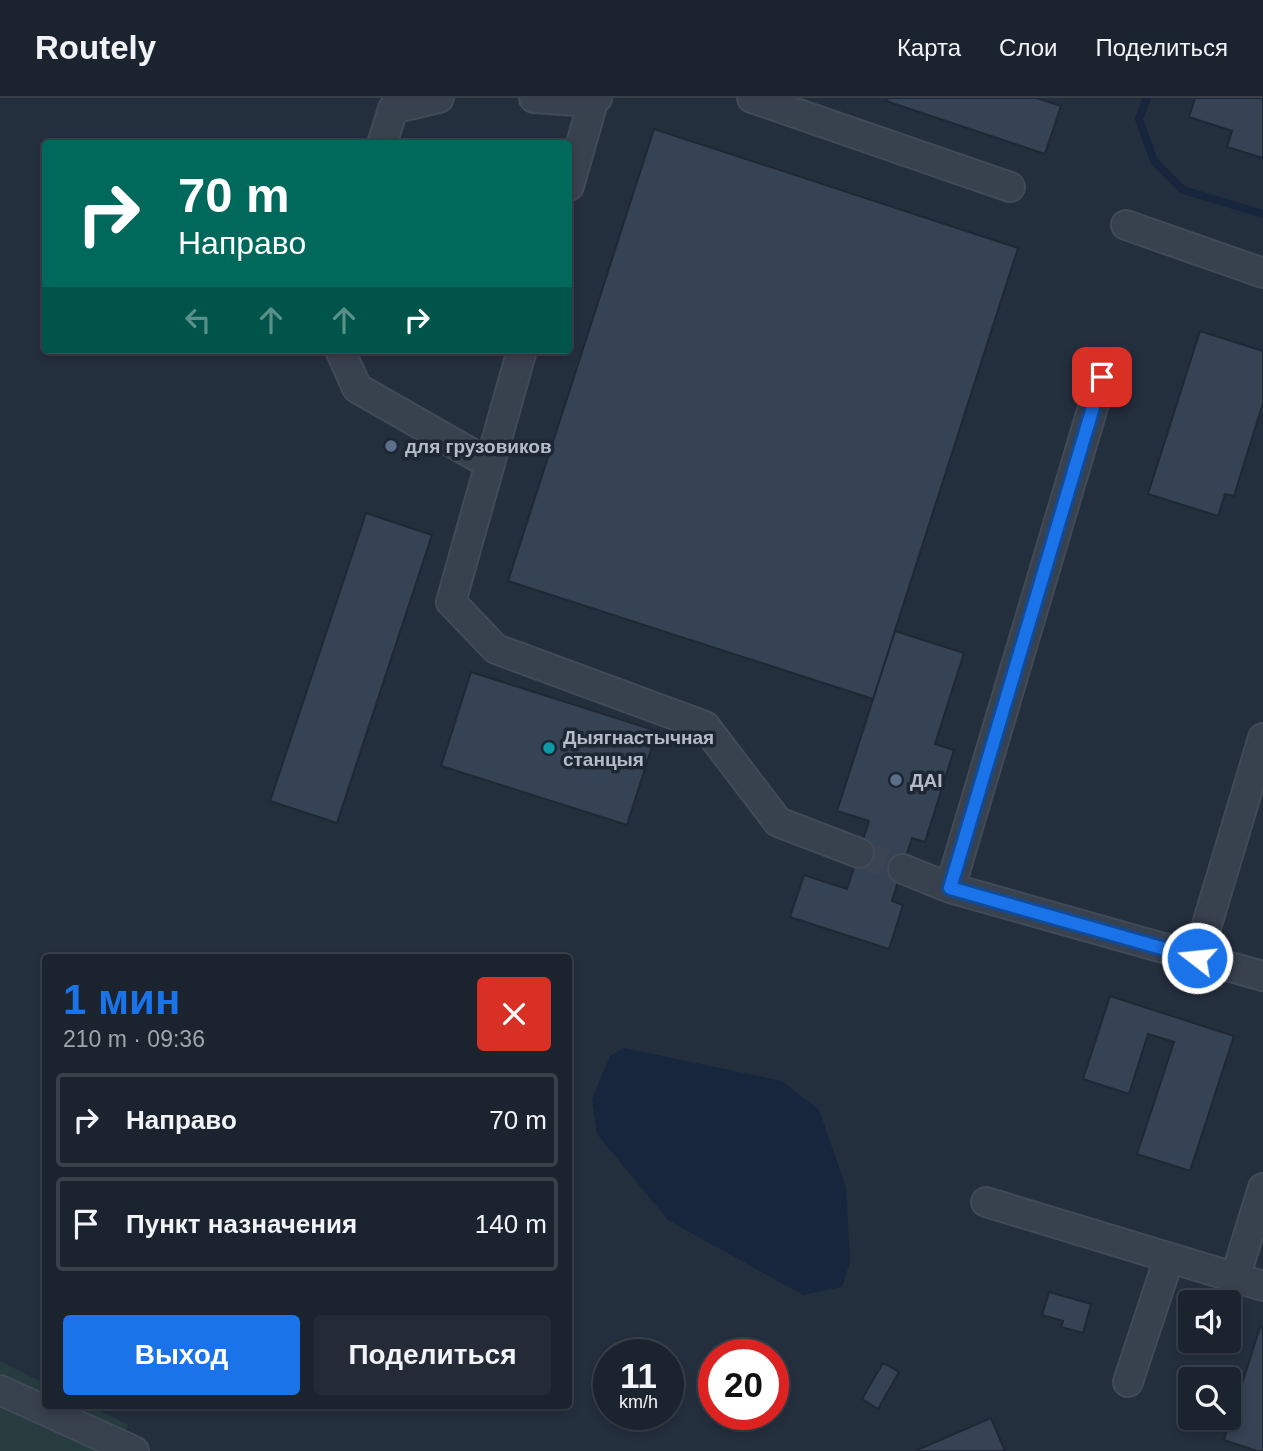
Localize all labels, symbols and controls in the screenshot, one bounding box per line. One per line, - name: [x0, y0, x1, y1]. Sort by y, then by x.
- text: Routely: [35, 29, 156, 66]
- text: Карта: [897, 34, 961, 61]
- text: Слои: [999, 34, 1057, 61]
- text: Поделиться: [1095, 34, 1228, 61]
- icon: right: [63, 168, 154, 259]
- text: 70 m: [178, 168, 290, 222]
- text: Направо: [178, 225, 306, 261]
- icon: left: [179, 301, 217, 339]
- icon: ahead: [252, 301, 290, 339]
- icon: ahead: [325, 301, 363, 339]
- icon: right: [398, 301, 436, 339]
- pin: [1072, 347, 1132, 407]
- icon: arrive: [1083, 358, 1121, 396]
- place label: для грузовиков: [405, 436, 552, 457]
- marker: для грузовиков: [383, 438, 399, 454]
- place label: Дыягнастычная станцыя: [563, 727, 714, 770]
- marker: Дыягнастычная станцыя: [541, 740, 557, 756]
- place label: ДАІ: [910, 770, 943, 791]
- marker: ДАІ: [888, 772, 904, 788]
- position arrow: [1160, 921, 1234, 995]
- text: 1 мин: [63, 976, 180, 1023]
- button: close: [477, 977, 551, 1051]
- text: 210 m · 09:36: [63, 1026, 205, 1052]
- icon: right: [67, 1101, 105, 1139]
- text: Направо: [126, 1105, 237, 1135]
- text: 70 m: [489, 1105, 547, 1135]
- icon: arrive: [67, 1205, 105, 1243]
- text: Пункт назначения: [126, 1209, 357, 1239]
- text: 140 m: [475, 1209, 547, 1239]
- map controls: [1178, 1290, 1241, 1430]
- button: sound: [1178, 1290, 1241, 1353]
- button: Выход: [63, 1315, 300, 1395]
- button: Поделиться: [314, 1315, 551, 1395]
- speed limit sign: 20: [698, 1339, 789, 1430]
- text: 11: [620, 1356, 657, 1395]
- button: search: [1178, 1367, 1241, 1430]
- text: km/h: [619, 1392, 658, 1412]

